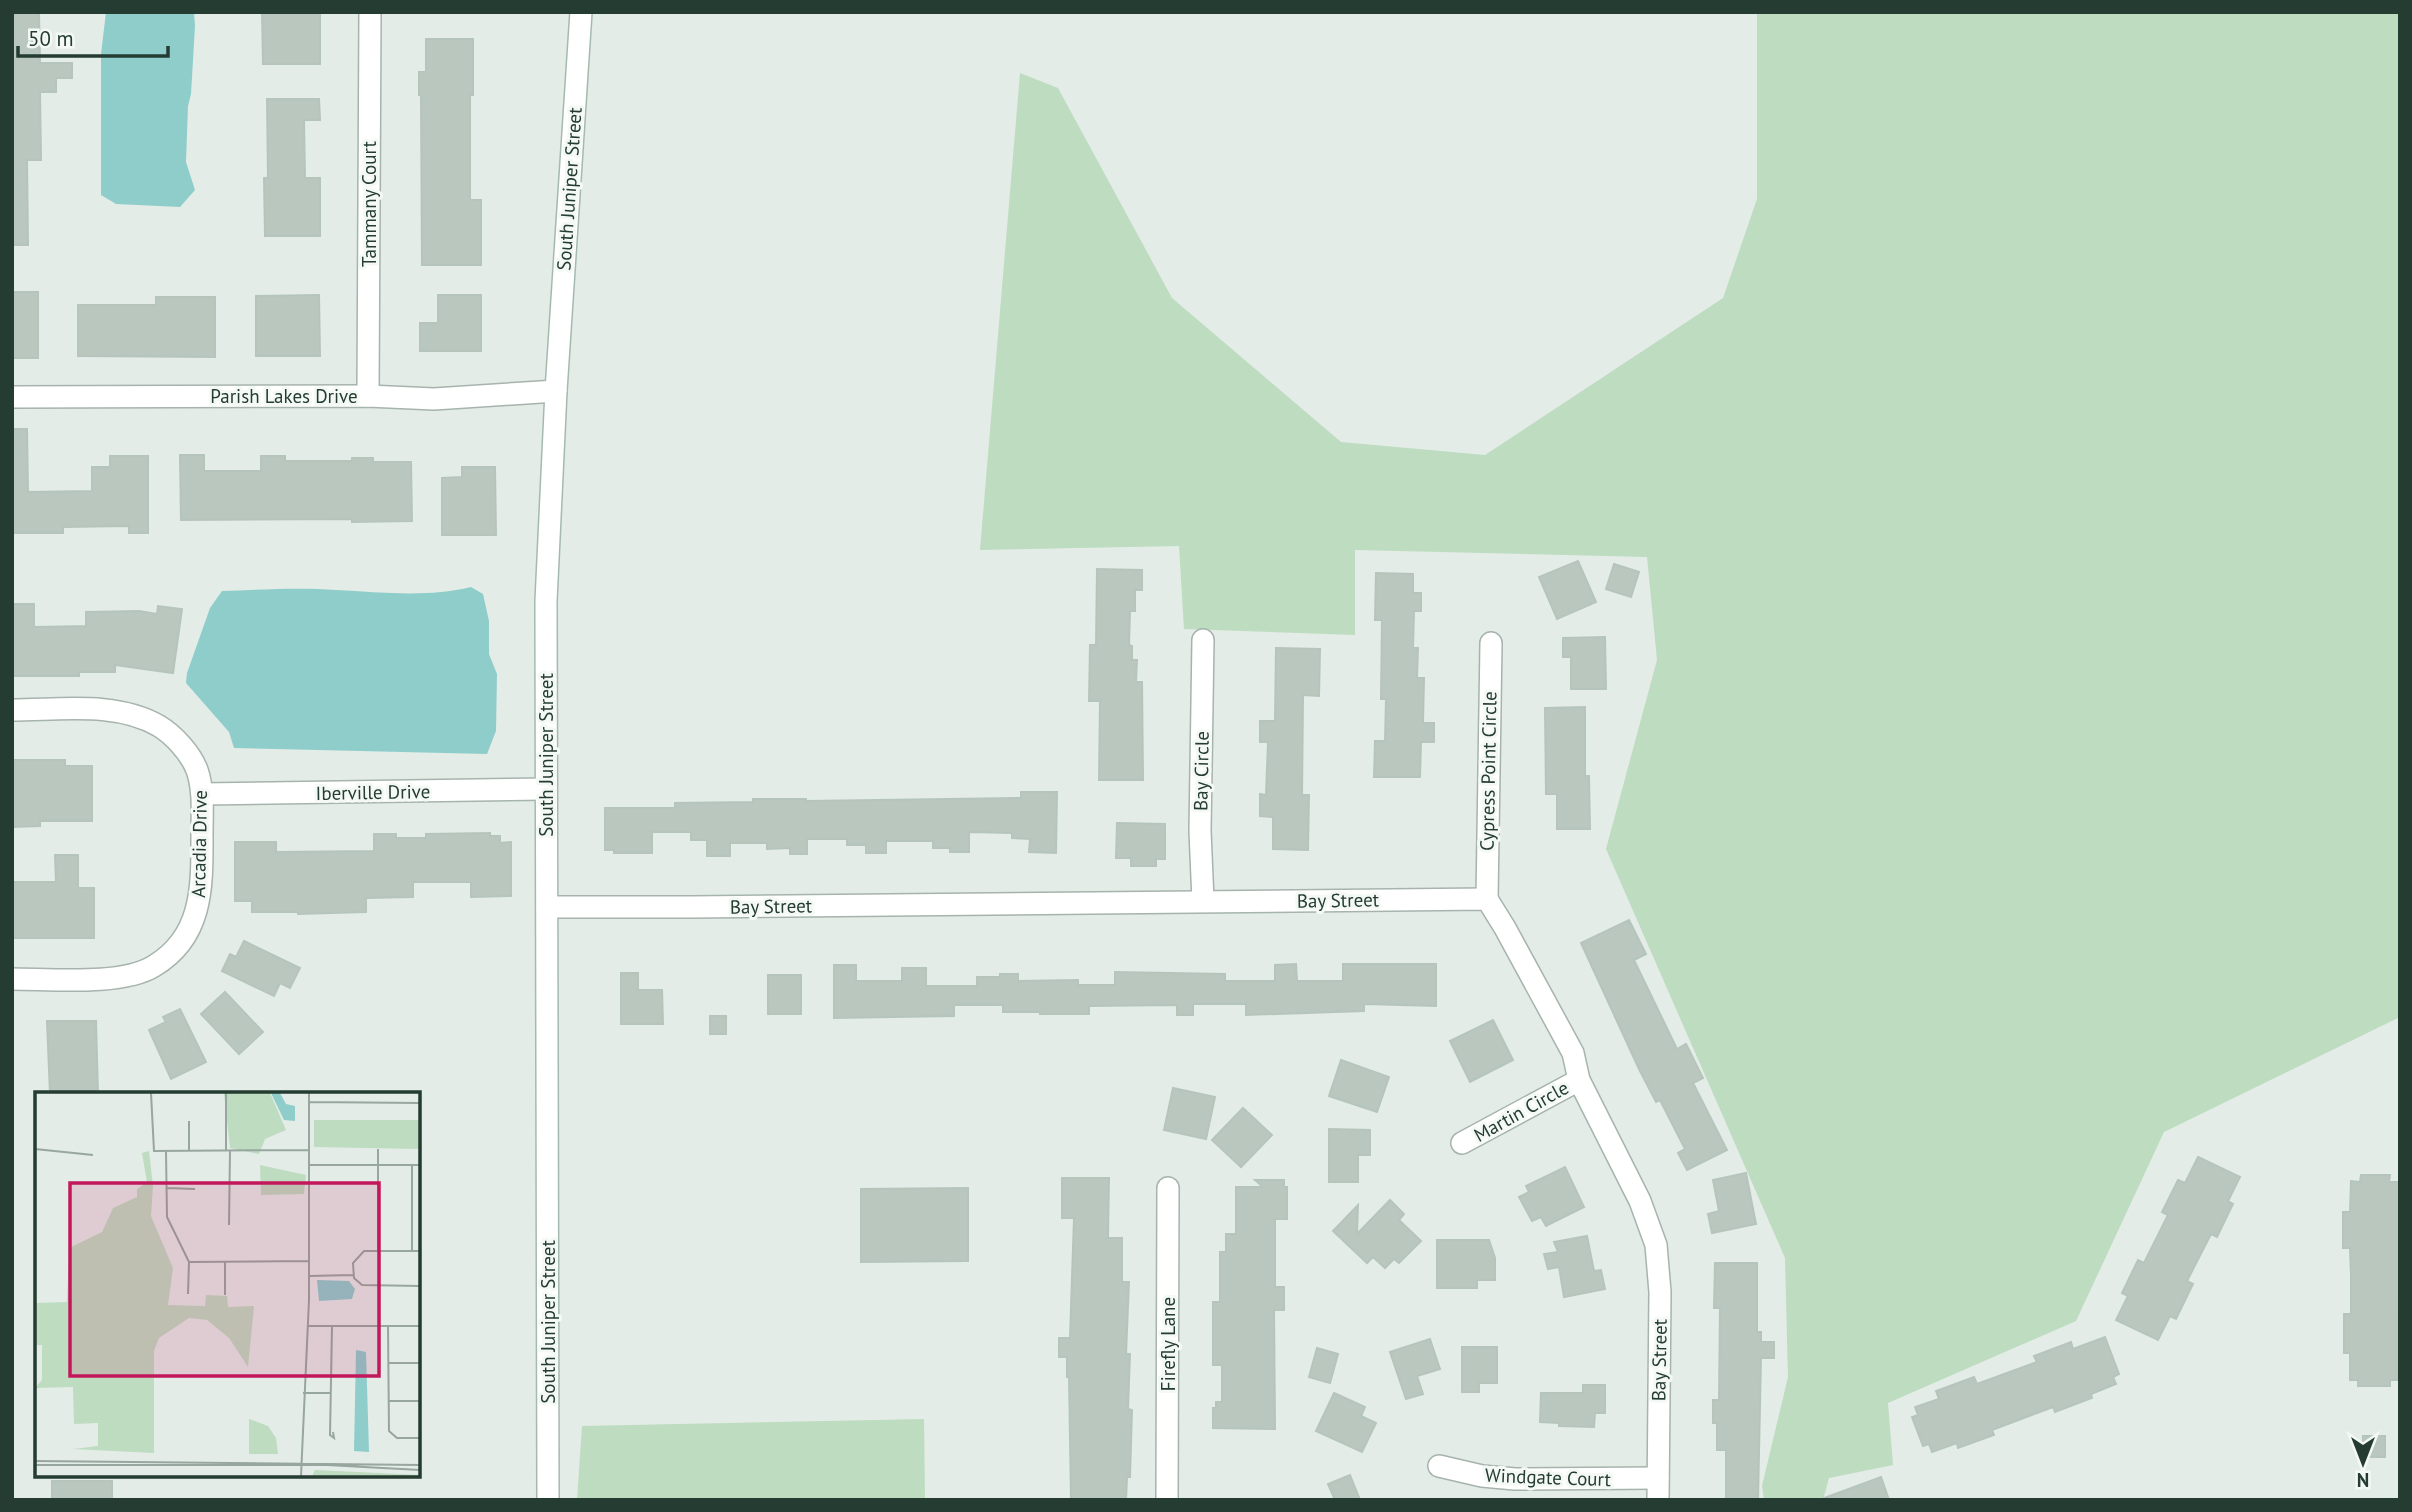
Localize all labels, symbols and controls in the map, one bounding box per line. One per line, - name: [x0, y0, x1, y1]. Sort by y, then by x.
- scale bar: [18, 14, 168, 58]
- text: 50 m: [28, 25, 74, 52]
- street label: South Juniper Street: [551, 106, 587, 271]
- street label: Tammany Court: [357, 140, 381, 267]
- street label: Parish Lakes Drive: [210, 384, 358, 408]
- street label: South Juniper Street: [534, 673, 558, 837]
- street label: Cypress Point Circle: [1475, 691, 1501, 851]
- street label: Bay Circle: [1188, 731, 1214, 811]
- street label: Iberville Drive: [316, 779, 430, 805]
- street label: Arcadia Drive: [186, 790, 212, 898]
- street label: Bay Street: [1297, 887, 1380, 913]
- street label: Bay Street: [730, 893, 813, 919]
- street label: Martin Circle: [1469, 1075, 1573, 1147]
- inset map: [35, 1092, 420, 1477]
- street label: South Juniper Street: [536, 1240, 560, 1404]
- street label: Firefly Lane: [1156, 1297, 1180, 1391]
- street label: Bay Street: [1646, 1318, 1672, 1401]
- north arrow: [2328, 1428, 2398, 1498]
- street label: Windgate Court: [1485, 1463, 1612, 1491]
- text: N: [2357, 1468, 2369, 1492]

